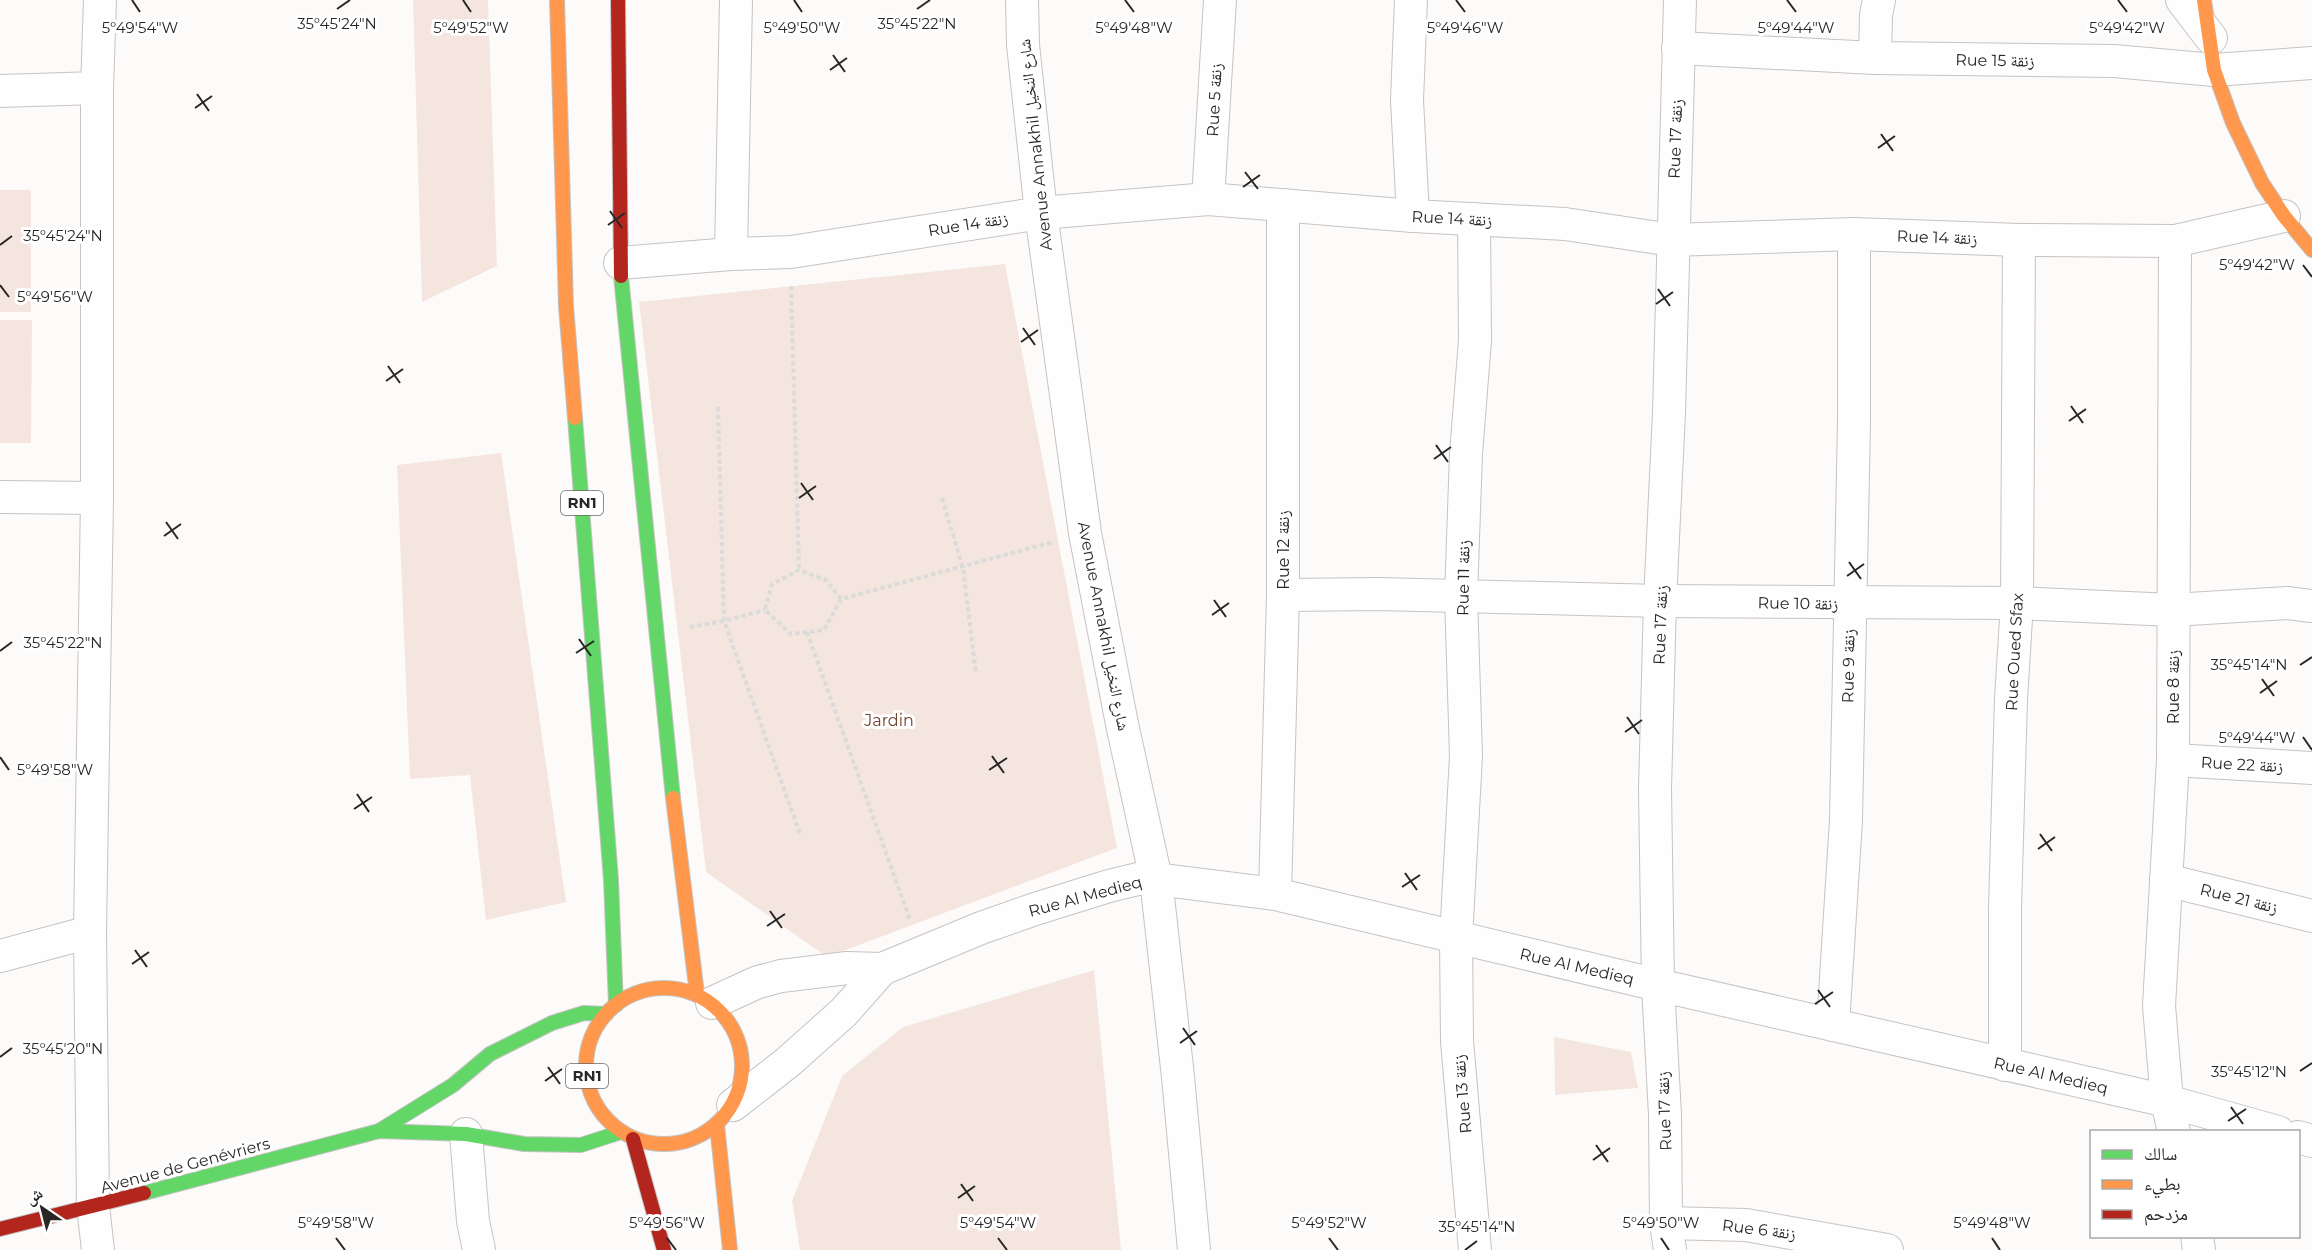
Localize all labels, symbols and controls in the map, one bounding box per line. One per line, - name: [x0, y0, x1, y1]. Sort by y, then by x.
- text: 35°45'24"N: [297, 14, 377, 33]
- text: 35°45'22"N: [878, 14, 956, 33]
- text: 5°49'54"W: [102, 18, 179, 37]
- text: 5°49'52"W: [433, 18, 509, 37]
- text: 5°49'50"W: [764, 18, 841, 37]
- text: 5°49'48"W: [1095, 18, 1173, 37]
- text: 5°49'46"W: [1427, 18, 1504, 37]
- text: 5°49'44"W: [1757, 18, 1835, 37]
- text: 5°49'42"W: [2089, 18, 2165, 37]
- street label: Avenue Annakhil شارع النخيل: [1015, 38, 1057, 252]
- street label: Rue 15 زنقة: [1955, 50, 2035, 71]
- street label: Rue 5 زنقة: [1203, 63, 1226, 137]
- street label: Rue 17 زنقة: [1665, 99, 1686, 179]
- street label: Rue 14 زنقة: [1411, 207, 1493, 230]
- street label: Rue 14 زنقة: [927, 209, 1009, 240]
- text: 35°45'24"N: [23, 226, 103, 245]
- street label: Rue 14 زنقة: [1896, 227, 1978, 248]
- text: 5°49'42"W: [2219, 255, 2295, 274]
- text: 5°49'56"W: [17, 287, 93, 306]
- road number: RN1: [561, 491, 603, 515]
- street label: Rue 12 زنقة: [1274, 510, 1293, 590]
- street label: Avenue Annakhil شارع النخيل: [1073, 520, 1133, 732]
- street label: Rue 11 زنقة: [1453, 540, 1474, 616]
- street label: Rue 17 زنقة: [1650, 585, 1671, 665]
- street label: Rue Oued Sfax: [2002, 592, 2027, 712]
- street label: Rue 10 زنقة: [1757, 593, 1839, 614]
- street label: Rue 9 زنقة: [1838, 629, 1859, 703]
- text: 35°45'22"N: [24, 633, 102, 652]
- street label: Rue 8 زنقة: [2164, 650, 2183, 724]
- text: 35°45'14"N: [2210, 655, 2288, 674]
- park label: Jardin: [863, 711, 914, 730]
- text: 5°49'44"W: [2218, 728, 2296, 747]
- street label: Rue 22 زنقة: [2200, 753, 2284, 776]
- text: 5°49'58"W: [17, 760, 94, 779]
- street label: Rue Al Medieq: [1026, 872, 1144, 921]
- street label: Rue 21 زنقة: [2198, 880, 2280, 917]
- street label: Rue Al Medieq: [1518, 944, 1636, 989]
- text: 35°45'20"N: [23, 1039, 103, 1058]
- street label: Rue Al Medieq: [1992, 1053, 2110, 1098]
- street label: Rue 13 زنقة: [1450, 1054, 1475, 1134]
- text: 35°45'12"N: [2211, 1062, 2287, 1081]
- road number: RN1: [566, 1064, 608, 1088]
- street label: Rue 17 زنقة: [1654, 1071, 1675, 1151]
- legend: [2090, 1130, 2300, 1238]
- street label: Avenue de Genévriers: [98, 1134, 272, 1197]
- text: سالك: [2144, 1143, 2177, 1165]
- text: بطيء: [2144, 1173, 2181, 1199]
- north arrow: [12, 1178, 72, 1238]
- text: ش: [21, 1183, 46, 1209]
- text: مزدحم: [2144, 1203, 2188, 1226]
- text: 5°49'58"W: [298, 1213, 375, 1232]
- text: 5°49'56"W: [629, 1213, 705, 1232]
- text: 5°49'54"W: [960, 1213, 1037, 1232]
- text: 5°49'52"W: [1291, 1213, 1367, 1232]
- text: 5°49'50"W: [1623, 1213, 1700, 1232]
- text: 5°49'48"W: [1953, 1213, 2031, 1232]
- street label: Rue 6 زنقة: [1721, 1216, 1797, 1243]
- text: 35°45'14"N: [1438, 1217, 1516, 1236]

